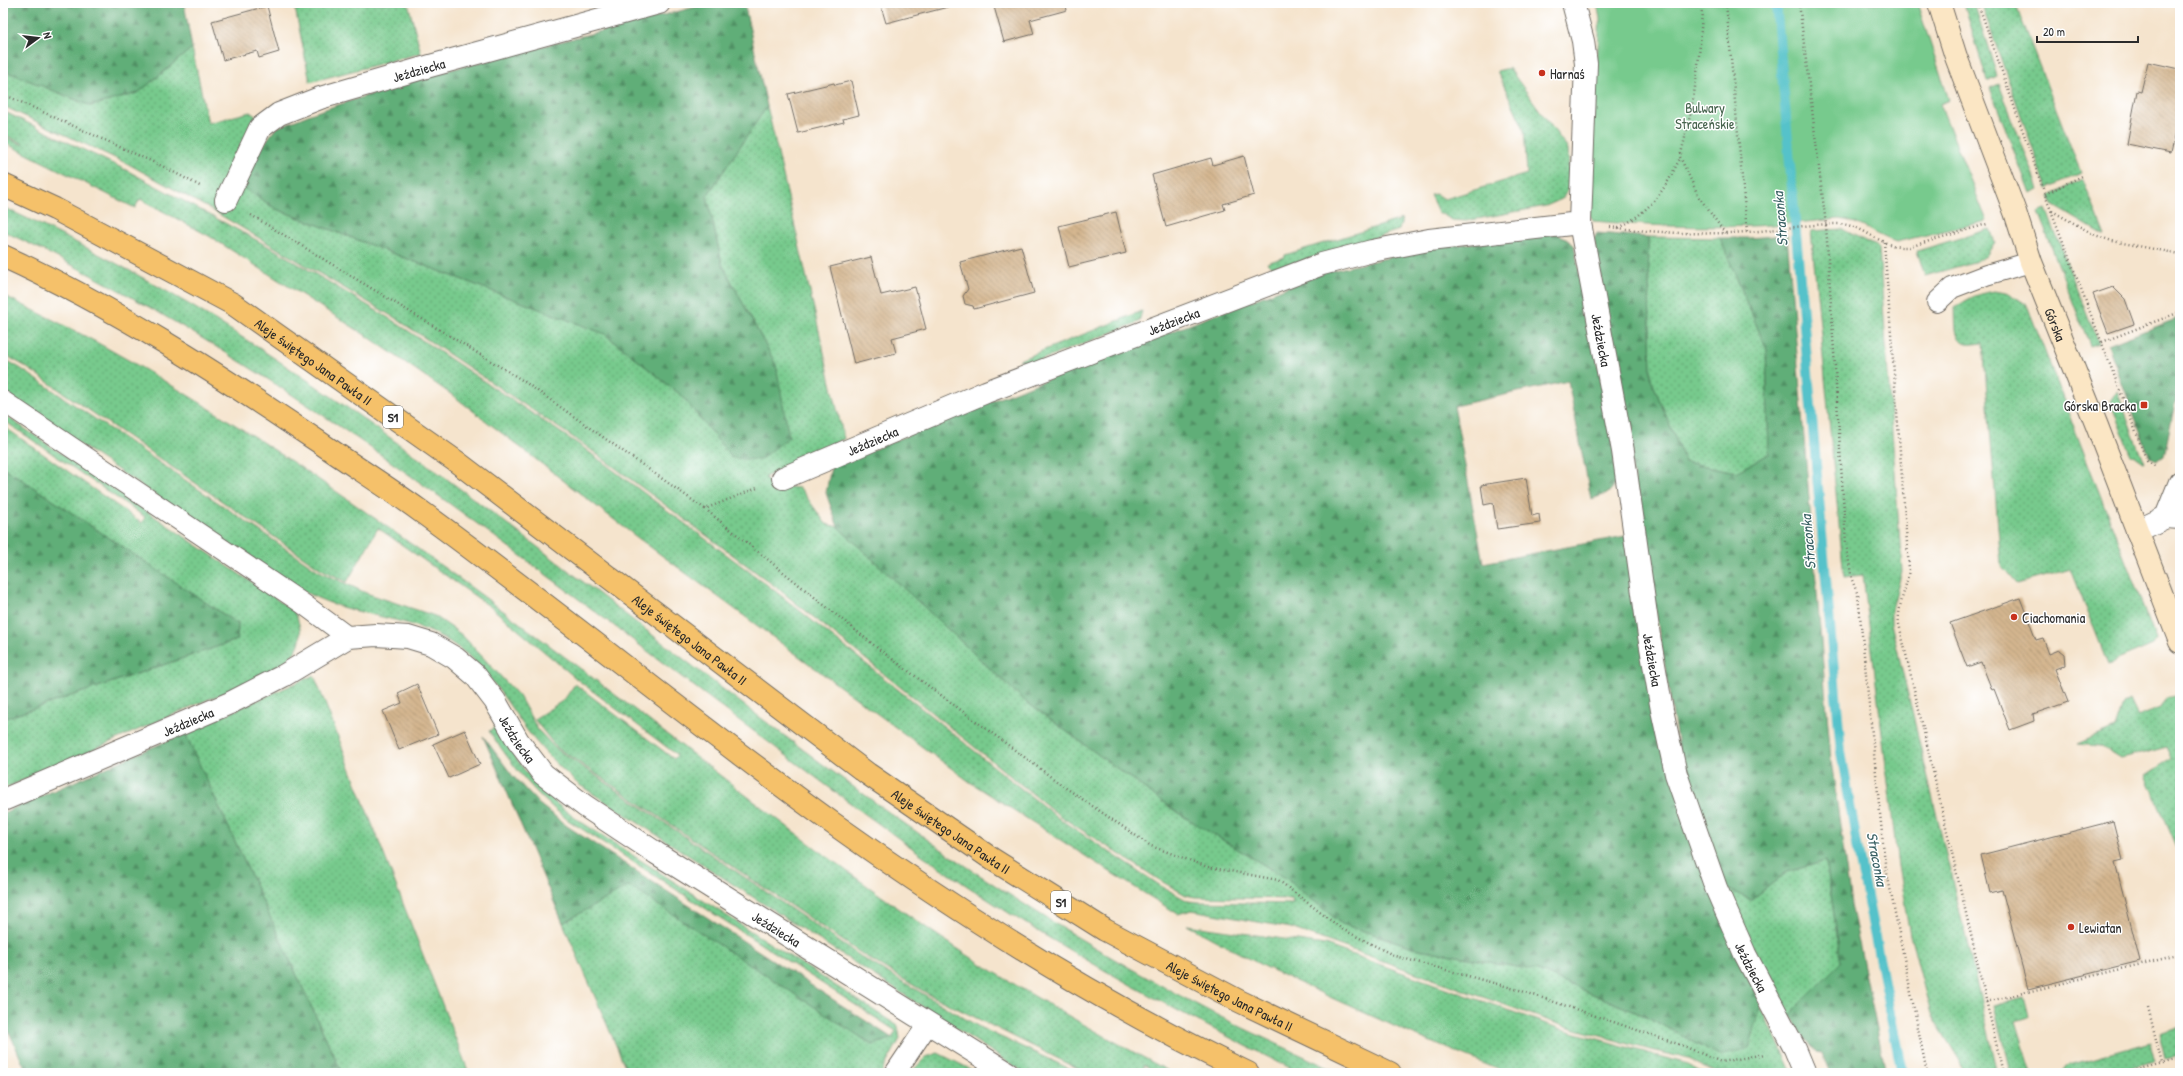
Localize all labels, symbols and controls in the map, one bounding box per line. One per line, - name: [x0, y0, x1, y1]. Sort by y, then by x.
- north arrow: [18, 18, 58, 58]
- scale bar: [2037, 18, 2138, 44]
- text: 20 m: [2043, 23, 2065, 40]
- text: N: [40, 31, 55, 40]
- street label: Jeździecka: [390, 53, 448, 86]
- place label: Harnaś: [1550, 64, 1585, 83]
- marker: Harnaś: [1537, 68, 1547, 78]
- park label: Bulwary Straceńskie: [1675, 98, 1735, 133]
- water label: Straconka: [1767, 189, 1793, 247]
- street label: Jeździecka: [1145, 302, 1202, 339]
- street label: Górska: [2041, 305, 2071, 344]
- street label: Jeździecka: [1588, 312, 1616, 369]
- street label: Aleje świętego Jana Pawła II: [251, 313, 376, 409]
- place label: Górska Bracka: [2064, 396, 2137, 415]
- marker: Górska Bracka: [2139, 400, 2149, 410]
- road number: S1: [383, 406, 403, 428]
- street label: Jeździecka: [844, 421, 901, 459]
- water label: Straconka: [1795, 512, 1821, 570]
- street label: Aleje świętego Jana Pawła II: [629, 589, 752, 689]
- place label: Ciachomania: [2022, 608, 2086, 627]
- marker: Ciachomania: [2009, 612, 2019, 622]
- street label: Jeździecka: [1639, 632, 1667, 688]
- street label: Jeździecka: [159, 702, 217, 740]
- street label: Jeździecka: [495, 711, 541, 767]
- street label: Aleje świętego Jana Pawła II: [888, 784, 1014, 878]
- water label: Straconka: [1861, 830, 1893, 890]
- road number: S1: [1051, 891, 1071, 913]
- street label: Jeździecka: [749, 906, 805, 951]
- place label: Lewiatan: [2079, 918, 2122, 937]
- marker: Lewiatan: [2066, 922, 2076, 932]
- street label: Jeździecka: [1731, 939, 1773, 996]
- street label: Aleje świętego Jana Pawła II: [1164, 955, 1296, 1035]

